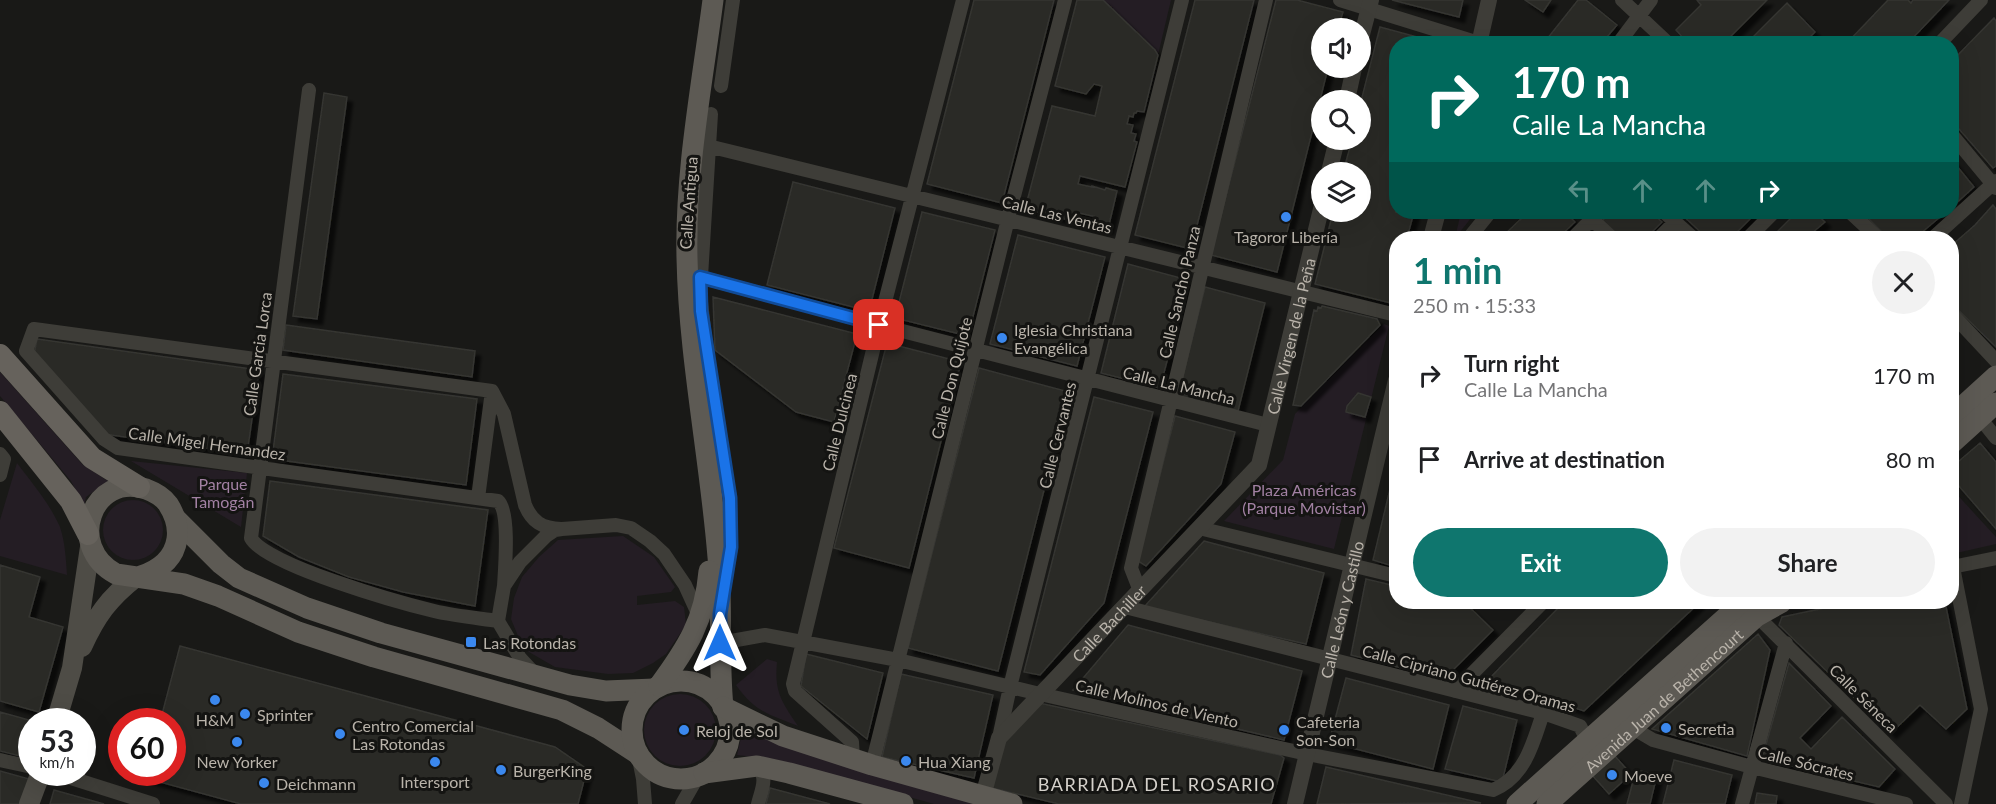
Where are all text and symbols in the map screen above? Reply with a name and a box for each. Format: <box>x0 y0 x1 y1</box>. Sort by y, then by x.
map controls <box>1311 18 1371 222</box>
button: sound <box>1311 18 1371 78</box>
text: 170 m <box>1512 57 1630 107</box>
icon: right <box>1413 60 1491 138</box>
button: search <box>1311 90 1371 150</box>
text: Calle La Mancha <box>1512 108 1706 141</box>
street label: Calle Antigua <box>675 156 701 250</box>
button: layers <box>1311 162 1371 222</box>
icon: left <box>1563 174 1596 207</box>
icon: ahead <box>1626 174 1659 207</box>
icon: ahead <box>1689 174 1722 207</box>
icon: right <box>1752 174 1785 207</box>
street label: Calle Las Ventas <box>1000 191 1114 237</box>
marker: Tagoror Libería <box>1279 210 1293 224</box>
street label: Calle Sancho Panza <box>1155 224 1203 360</box>
place label: Tagoror Libería <box>1234 227 1338 246</box>
text: 1 min <box>1413 248 1502 292</box>
button: close <box>1872 251 1935 314</box>
street label: Calle Virgen de la Peña <box>1262 256 1318 416</box>
street label: Calle Garcia Lorca <box>239 291 275 417</box>
text: 250 m · 15:33 <box>1413 293 1536 317</box>
pin <box>853 299 904 350</box>
icon: arrive <box>862 308 895 341</box>
street label: Calle Don Quijote <box>927 315 975 441</box>
place label: Iglesia Christiana Evangélica <box>1014 320 1132 357</box>
marker: Iglesia Christiana Evangélica <box>995 331 1009 345</box>
text: Turn right <box>1464 350 1559 377</box>
icon: right <box>1413 359 1446 392</box>
street label: Calle La Mancha <box>1121 362 1237 408</box>
text: 170 m <box>1873 362 1935 389</box>
street label: Calle Dulcinea <box>818 371 860 473</box>
text: Calle La Mancha <box>1464 377 1608 401</box>
street label: Calle Cervantes <box>1035 380 1079 490</box>
street label: Calle Migel Hernandez <box>127 423 287 463</box>
icon: arrive <box>1413 443 1446 476</box>
text: Arrive at destination <box>1464 446 1665 473</box>
text: 80 m <box>1886 446 1935 473</box>
park label: Parque Tamogán <box>192 474 254 511</box>
park label: Plaza Américas (Parque Movistar) <box>1242 480 1366 517</box>
button: Exit <box>1413 528 1668 597</box>
button: Share <box>1680 528 1935 597</box>
street label: Calle León y Castillo <box>1316 539 1367 680</box>
street label: Calle Bachiller <box>1067 580 1150 665</box>
position arrow <box>688 611 752 675</box>
street label: Avenida Juan de Bethencourt <box>1580 624 1746 776</box>
place label: Las Rotondas <box>483 633 576 652</box>
marker: Las Rotondas <box>464 635 478 649</box>
street label: Calle Cipriano Gutiérez Oramas <box>1360 640 1578 716</box>
street label: Calle Séneca <box>1826 660 1902 736</box>
street label: Calle Molinos de Viento <box>1074 675 1240 731</box>
marker: H&M <box>208 693 222 707</box>
place label: Sprinter <box>257 705 313 724</box>
marker: Sprinter <box>238 707 252 721</box>
speed limit sign: 60 <box>108 708 186 786</box>
place label: H&M <box>196 710 234 729</box>
place label: Cafeteria Son-Son <box>1296 712 1360 749</box>
place label: Centro Comercial Las Rotondas <box>352 716 474 753</box>
place label: Secretia <box>1678 719 1734 738</box>
place label: Reloj de Sol <box>696 721 778 740</box>
marker: Secretia <box>1659 721 1673 735</box>
text: 53 <box>40 722 74 758</box>
marker: Reloj de Sol <box>677 723 691 737</box>
marker: Cafeteria Son-Son <box>1277 723 1291 737</box>
marker: Centro Comercial Las Rotondas <box>333 727 347 741</box>
marker: New Yorker <box>230 735 244 749</box>
street label: Calle Sócrates <box>1756 742 1856 784</box>
place label: New Yorker <box>196 752 278 771</box>
place label: Hua Xiang <box>918 752 990 771</box>
text: km/h <box>39 753 75 771</box>
marker: Hua Xiang <box>899 754 913 768</box>
marker: Intersport <box>428 755 442 769</box>
place label: BurgerKing <box>513 761 592 780</box>
marker: BurgerKing <box>494 763 508 777</box>
place label: Moeve <box>1624 766 1672 785</box>
marker: Moeve <box>1605 768 1619 782</box>
place label: Intersport <box>400 772 470 791</box>
district label: BARRIADA DEL ROSARIO <box>1038 773 1276 795</box>
place label: Deichmann <box>276 774 356 793</box>
marker: Deichmann <box>257 776 271 790</box>

